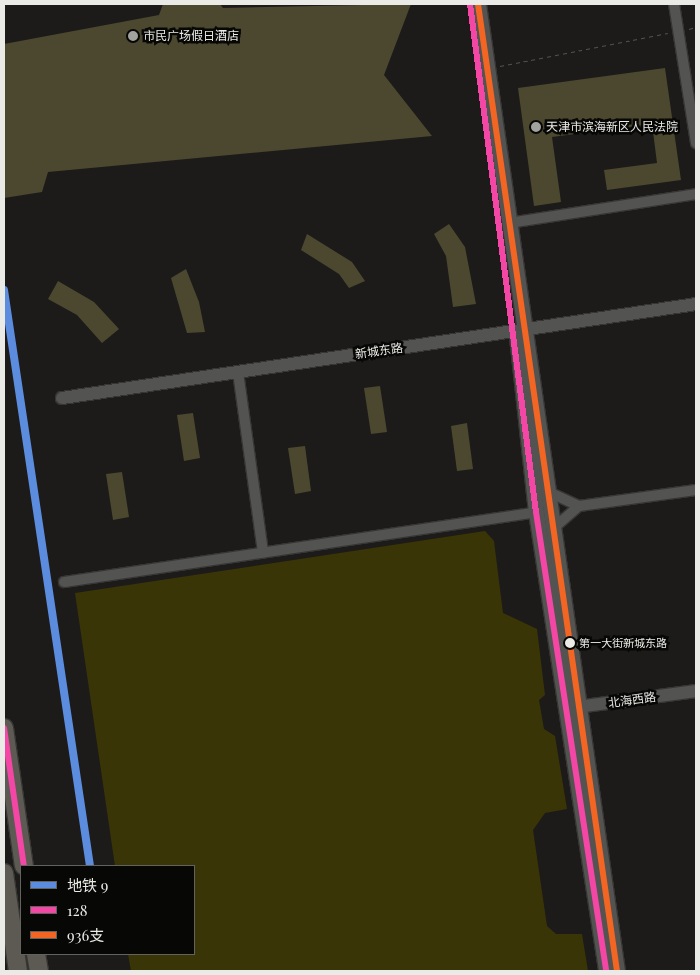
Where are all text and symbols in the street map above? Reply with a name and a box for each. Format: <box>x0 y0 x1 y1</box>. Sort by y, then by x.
place label: 市民广场假日酒店 <box>143 29 239 43</box>
marker: 市民广场假日酒店 <box>127 30 139 42</box>
place label: 天津市滨海新区人民法院 <box>546 120 678 134</box>
marker: 天津市滨海新区人民法院 <box>530 121 542 133</box>
street label: 新城东路 <box>354 341 404 361</box>
place label: 第一大街新城东路 <box>579 636 667 650</box>
marker: 第一大街新城东路 <box>565 638 575 648</box>
street label: 北海西路 <box>607 690 657 710</box>
legend <box>20 865 195 955</box>
text: 地铁 9 <box>67 875 108 895</box>
text: 128 <box>67 900 88 920</box>
text: 936支 <box>67 925 104 945</box>

